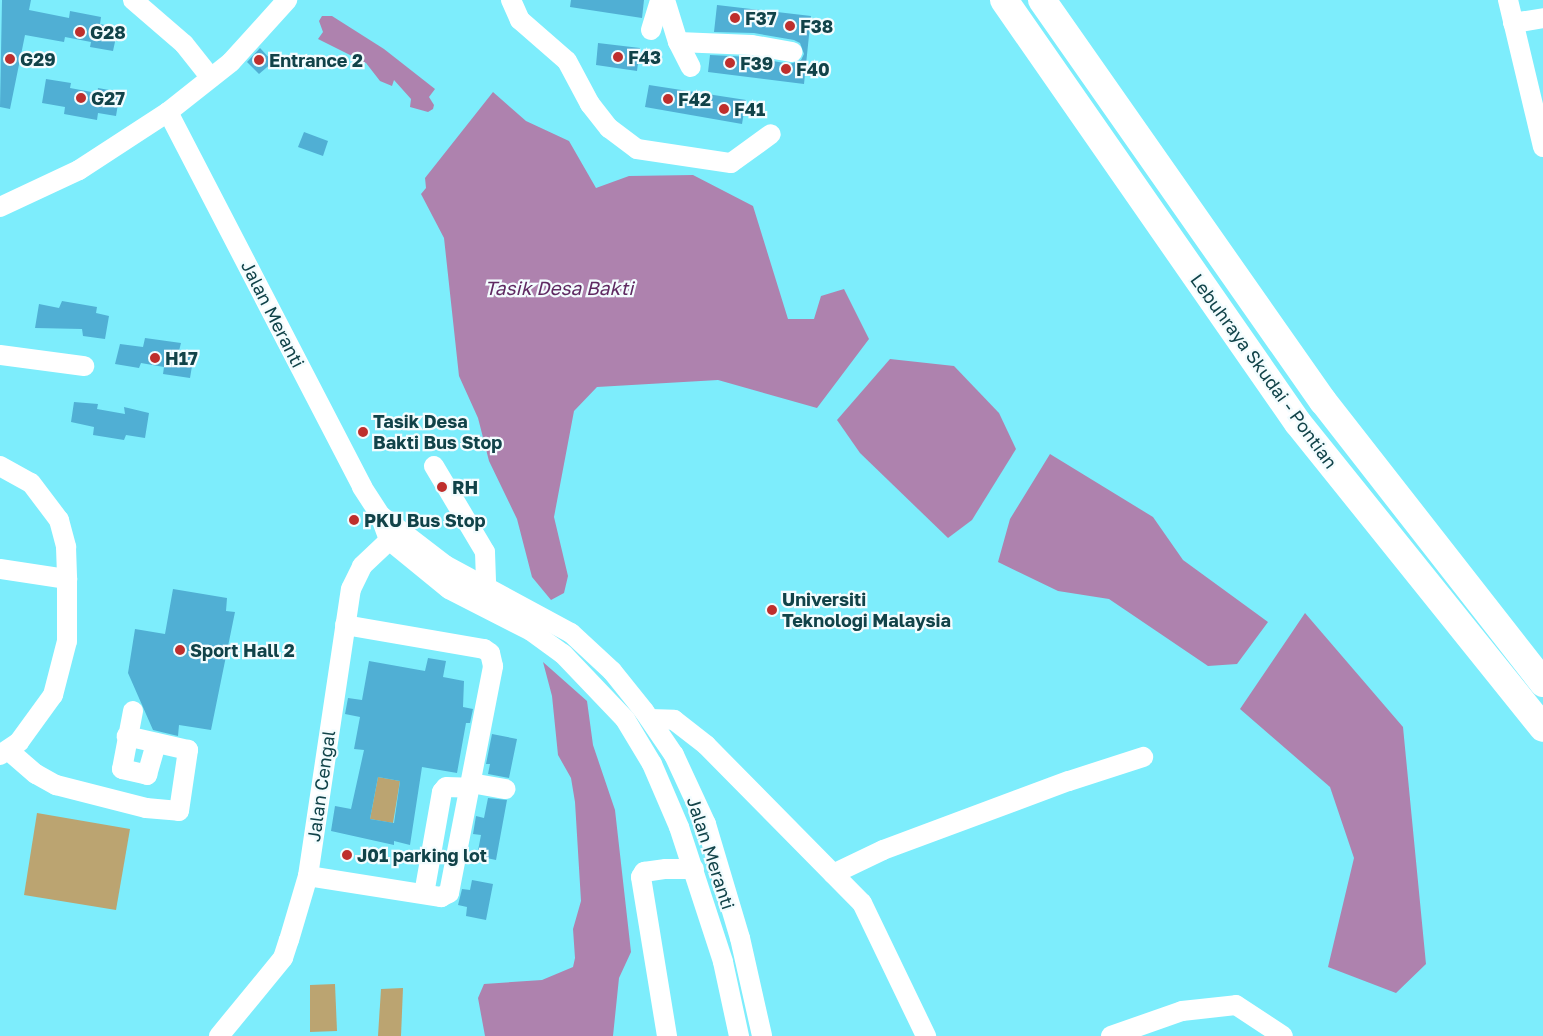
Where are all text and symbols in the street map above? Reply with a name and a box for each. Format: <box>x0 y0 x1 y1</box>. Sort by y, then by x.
place label: F37 <box>745 7 776 29</box>
marker: F37 <box>729 12 741 24</box>
place label: F38 <box>800 15 833 37</box>
marker: F38 <box>784 20 796 32</box>
place label: G28 <box>90 21 126 43</box>
marker: G28 <box>74 26 86 38</box>
place label: F43 <box>628 46 661 68</box>
place label: G29 <box>20 48 56 70</box>
place label: Entrance 2 <box>269 49 363 71</box>
marker: F43 <box>612 51 624 63</box>
place label: F39 <box>740 52 773 74</box>
marker: G29 <box>4 53 16 65</box>
marker: Entrance 2 <box>253 54 265 66</box>
marker: F39 <box>724 57 736 69</box>
place label: F40 <box>796 58 830 80</box>
marker: F40 <box>780 63 792 75</box>
place label: G27 <box>91 87 125 109</box>
place label: F42 <box>678 88 711 110</box>
marker: G27 <box>75 92 87 104</box>
marker: F42 <box>662 93 674 105</box>
place label: F41 <box>734 98 765 120</box>
marker: F41 <box>718 103 730 115</box>
street label: Jalan Meranti <box>237 257 309 371</box>
street label: Lebuhraya Skudai - Pontian <box>1186 269 1342 473</box>
water label: Tasik Desa Bakti <box>485 277 633 299</box>
place label: H17 <box>165 347 198 369</box>
marker: H17 <box>149 352 161 364</box>
place label: Tasik Desa Bakti Bus Stop <box>373 411 502 454</box>
marker: Tasik Desa Bakti Bus Stop <box>357 426 369 438</box>
place label: RH <box>452 476 478 498</box>
marker: RH <box>436 481 448 493</box>
place label: PKU Bus Stop <box>364 509 486 531</box>
marker: PKU Bus Stop <box>348 514 360 526</box>
place label: Universiti Teknologi Malaysia <box>782 589 951 632</box>
marker: Universiti Teknologi Malaysia <box>766 604 778 616</box>
place label: Sport Hall 2 <box>190 639 295 661</box>
marker: Sport Hall 2 <box>174 644 186 656</box>
street label: Jalan Cengal <box>302 729 340 843</box>
street label: Jalan Meranti <box>683 794 739 912</box>
place label: J01 parking lot <box>357 844 487 866</box>
marker: J01 parking lot <box>341 849 353 861</box>

